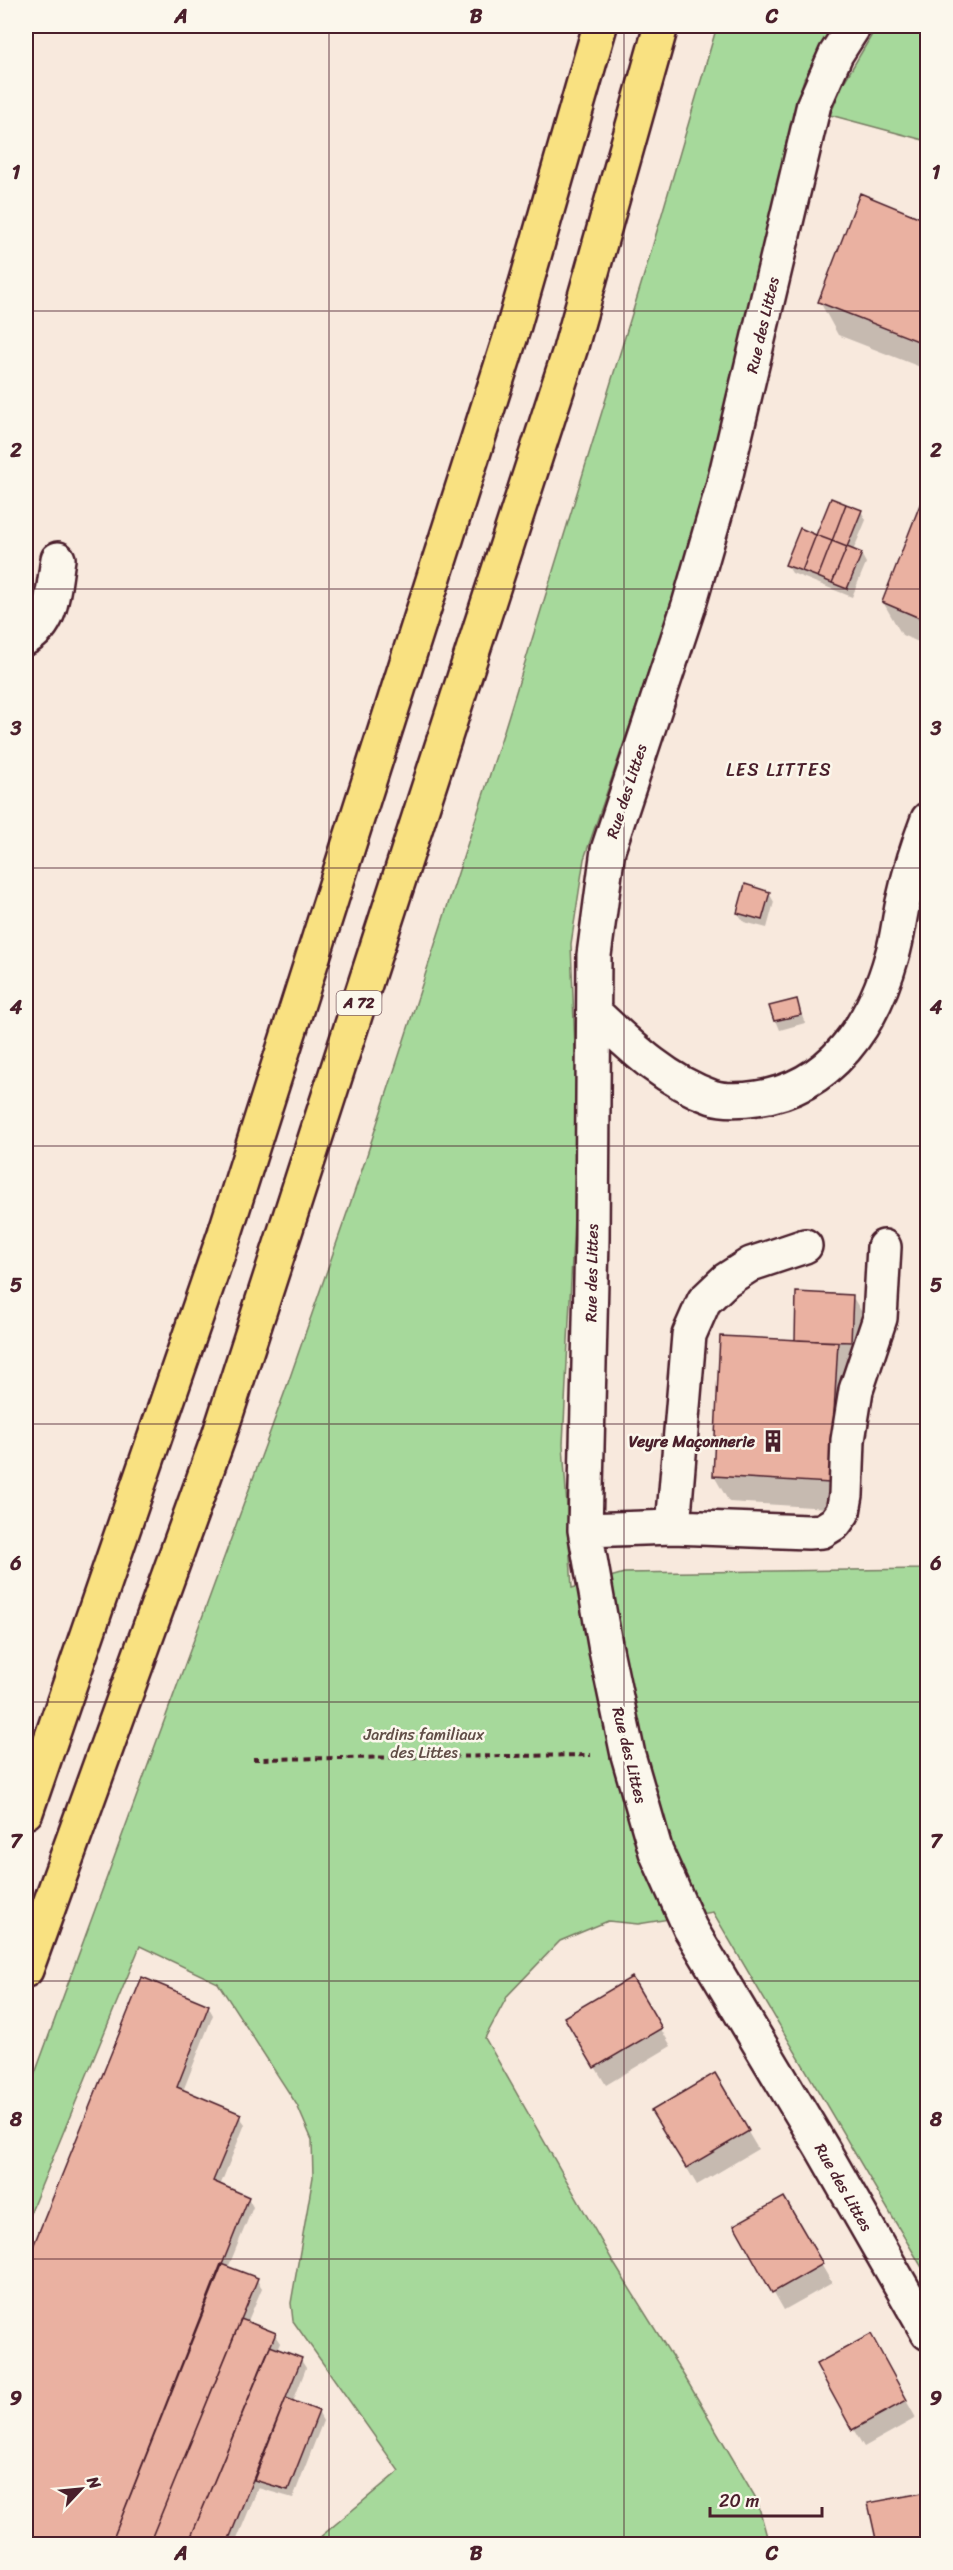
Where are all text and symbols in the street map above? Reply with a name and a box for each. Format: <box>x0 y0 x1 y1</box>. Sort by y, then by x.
text: A <box>173 0 188 34</box>
text: B <box>470 0 483 34</box>
text: C <box>765 0 779 34</box>
text: 1 <box>12 155 21 190</box>
text: 1 <box>932 155 941 190</box>
street label: Rue des Littes <box>737 274 788 376</box>
text: 2 <box>9 433 22 468</box>
text: 2 <box>929 433 942 468</box>
text: 3 <box>10 711 22 746</box>
text: 3 <box>930 711 942 746</box>
street label: Rue des Littes <box>598 740 656 842</box>
district label: LES LITTES <box>726 754 832 786</box>
text: 4 <box>9 990 23 1025</box>
text: 4 <box>929 990 943 1025</box>
road number: A 72 <box>336 991 382 1015</box>
street label: Rue des Littes <box>576 1223 607 1322</box>
text: 5 <box>10 1268 22 1303</box>
text: 5 <box>930 1268 942 1303</box>
place label: Veyre Maçonnerie <box>629 1427 756 1456</box>
building icon: Veyre Maçonnerie <box>760 1428 786 1454</box>
text: 6 <box>9 1546 22 1581</box>
text: 6 <box>929 1546 942 1581</box>
street label: Rue des Littes <box>604 1704 656 1807</box>
park label: Jardins familiaux des Littes <box>363 1720 485 1767</box>
text: 7 <box>10 1824 23 1859</box>
text: 7 <box>930 1824 943 1859</box>
text: 8 <box>9 2102 23 2137</box>
text: 8 <box>929 2102 943 2137</box>
street label: Rue des Littes <box>806 2137 881 2237</box>
text: 9 <box>10 2381 22 2416</box>
text: 9 <box>930 2381 942 2416</box>
north arrow <box>51 2459 111 2519</box>
text: N <box>78 2470 110 2495</box>
scale bar <box>710 2480 822 2518</box>
text: 20 m <box>719 2485 759 2517</box>
text: A <box>173 2536 188 2570</box>
text: B <box>470 2536 483 2570</box>
text: C <box>765 2536 779 2570</box>

